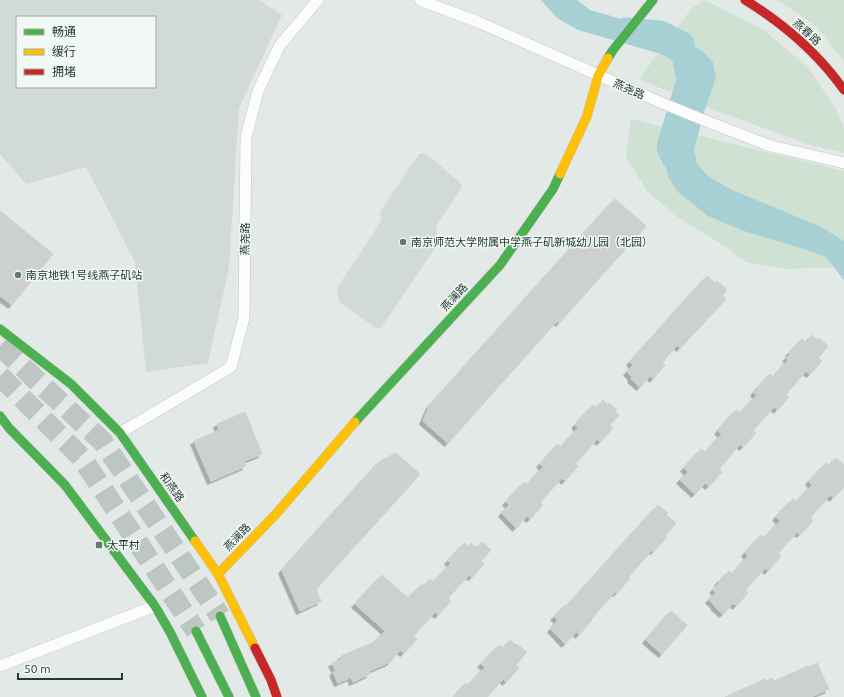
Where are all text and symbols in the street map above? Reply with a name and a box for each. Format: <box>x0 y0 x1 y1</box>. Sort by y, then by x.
legend <box>16 16 156 88</box>
street label: 燕春路 <box>791 17 823 47</box>
text: 畅通 <box>52 25 76 38</box>
text: 缓行 <box>52 45 76 58</box>
text: 拥堵 <box>52 65 76 78</box>
street label: 燕尧路 <box>611 77 647 101</box>
street label: 燕尧路 <box>239 222 251 256</box>
place label: 南京师范大学附属中学燕子矶新城幼儿园（北园） <box>411 236 653 248</box>
marker: 南京师范大学附属中学燕子矶新城幼儿园（北园） <box>398 237 408 247</box>
place label: 南京地铁1号线燕子矶站 <box>26 269 142 281</box>
marker: 南京地铁1号线燕子矶站 <box>13 270 23 280</box>
street label: 燕澜路 <box>438 281 470 313</box>
street label: 和燕路 <box>158 470 186 504</box>
street label: 燕澜路 <box>221 521 253 553</box>
place label: 太平村 <box>107 539 140 551</box>
marker: 太平村 <box>94 540 104 550</box>
scale bar <box>18 655 122 681</box>
text: 50 m <box>24 662 51 675</box>

